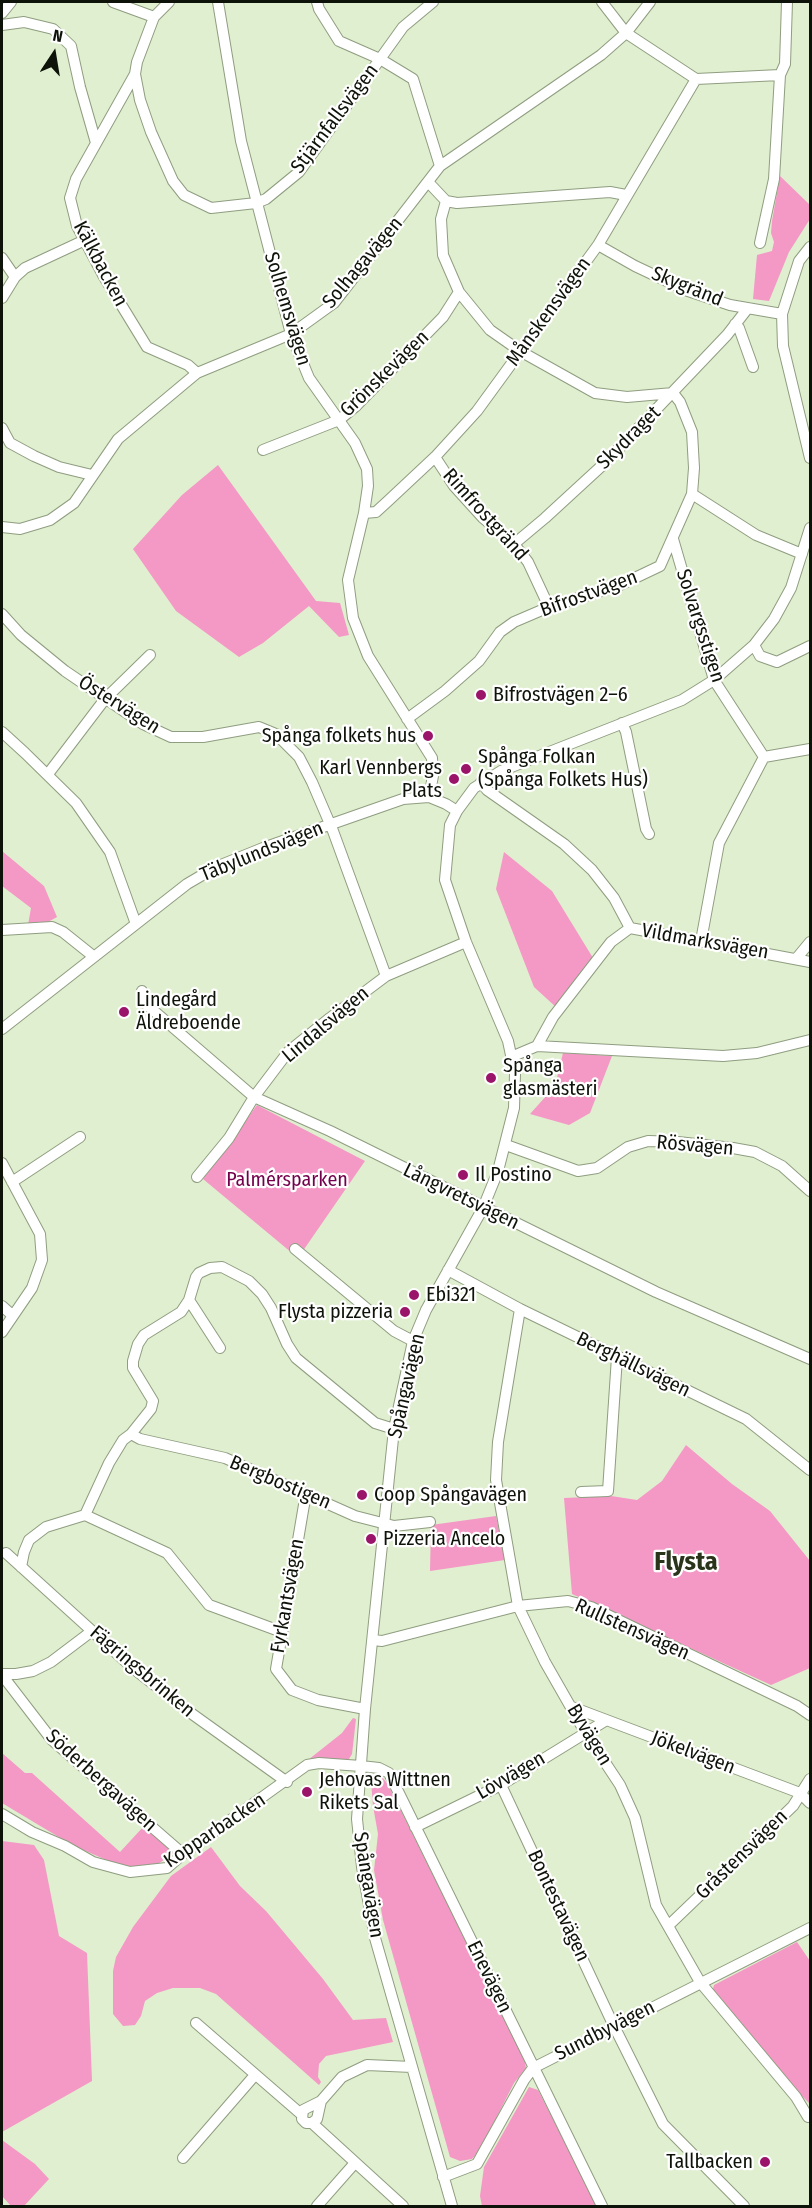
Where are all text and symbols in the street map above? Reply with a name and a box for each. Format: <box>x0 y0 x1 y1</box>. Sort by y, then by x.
north arrow <box>24 24 84 84</box>
text: N <box>51 26 65 46</box>
street label: Stjärnfallsvägen <box>286 60 384 178</box>
street label: Solhagavägen <box>318 212 408 314</box>
street label: Kälkbacken <box>68 217 132 311</box>
street label: Solhemsvägen <box>258 249 316 369</box>
street label: Månskensvägen <box>501 253 597 371</box>
street label: Skygränd <box>648 262 726 312</box>
street label: Grönskevägen <box>336 326 434 422</box>
street label: Skydraget <box>592 401 666 475</box>
street label: Rimfrostgränd <box>437 464 533 566</box>
street label: Bifrostvägen <box>537 565 641 623</box>
street label: Solvargsstigen <box>670 566 730 686</box>
street label: Östervägen <box>74 670 164 740</box>
place label: Bifrostvägen 2–6 <box>493 683 628 707</box>
marker: Bifrostvägen 2–6 <box>474 688 488 702</box>
place label: Spånga folkets hus <box>262 724 416 748</box>
marker: Spånga folkets hus <box>421 729 435 743</box>
place label: Spånga Folkan (Spånga Folkets Hus) <box>478 745 648 792</box>
place label: Karl Vennbergs Plats <box>319 756 442 803</box>
marker: Spånga Folkan (Spånga Folkets Hus) <box>459 762 473 776</box>
marker: Karl Vennbergs Plats <box>447 772 461 786</box>
street label: Täbylundsvägen <box>197 816 327 888</box>
street label: Vildmarksvägen <box>640 919 770 965</box>
street label: Lindalsvägen <box>278 982 374 1068</box>
place label: Lindegård Äldreboende <box>136 988 241 1035</box>
marker: Lindegård Äldreboende <box>117 1005 131 1019</box>
place label: Spånga glasmästeri <box>503 1054 597 1101</box>
marker: Spånga glasmästeri <box>484 1071 498 1085</box>
street label: Rösvägen <box>656 1131 734 1161</box>
street label: Långvretsvägen <box>399 1159 523 1235</box>
place label: Il Postino <box>475 1163 552 1187</box>
park label: Palmérsparken <box>226 1168 348 1192</box>
marker: Il Postino <box>456 1168 470 1182</box>
place label: Ebi321 <box>426 1283 476 1307</box>
marker: Ebi321 <box>407 1288 421 1302</box>
place label: Flysta pizzeria <box>278 1300 393 1324</box>
marker: Flysta pizzeria <box>398 1305 412 1319</box>
street label: Berghällsvägen <box>572 1327 694 1403</box>
street label: Spångavägen <box>383 1331 431 1441</box>
street label: Bergbostigen <box>226 1451 334 1515</box>
place label: Coop Spångavägen <box>374 1483 527 1507</box>
marker: Coop Spångavägen <box>355 1488 369 1502</box>
place label: Pizzeria Ancelo <box>383 1527 505 1551</box>
marker: Pizzeria Ancelo <box>364 1532 378 1546</box>
street label: Fyrkantsvägen <box>266 1537 310 1655</box>
district label: Flysta <box>654 1547 718 1579</box>
street label: Rullstensvägen <box>571 1594 693 1666</box>
street label: Fägringsbrinken <box>85 1621 199 1723</box>
street label: Byvägen <box>561 1700 617 1770</box>
street label: Söderbergavägen <box>40 1725 162 1837</box>
street label: Jökelvägen <box>648 1726 738 1780</box>
street label: Lövvägen <box>472 1747 550 1805</box>
place label: Jehovas Wittnen Rikets Sal <box>319 1768 451 1815</box>
marker: Jehovas Wittnen Rikets Sal <box>300 1785 314 1799</box>
street label: Kopparbacken <box>160 1788 270 1874</box>
street label: Gråstensvägen <box>691 1805 793 1905</box>
street label: Spångavägen <box>348 1830 388 1940</box>
street label: Bontestavägen <box>522 1846 594 1966</box>
street label: Enevägen <box>461 1937 517 2017</box>
street label: Sundbyvägen <box>551 1996 659 2066</box>
place label: Tallbacken <box>666 2150 753 2174</box>
marker: Tallbacken <box>758 2155 772 2169</box>

